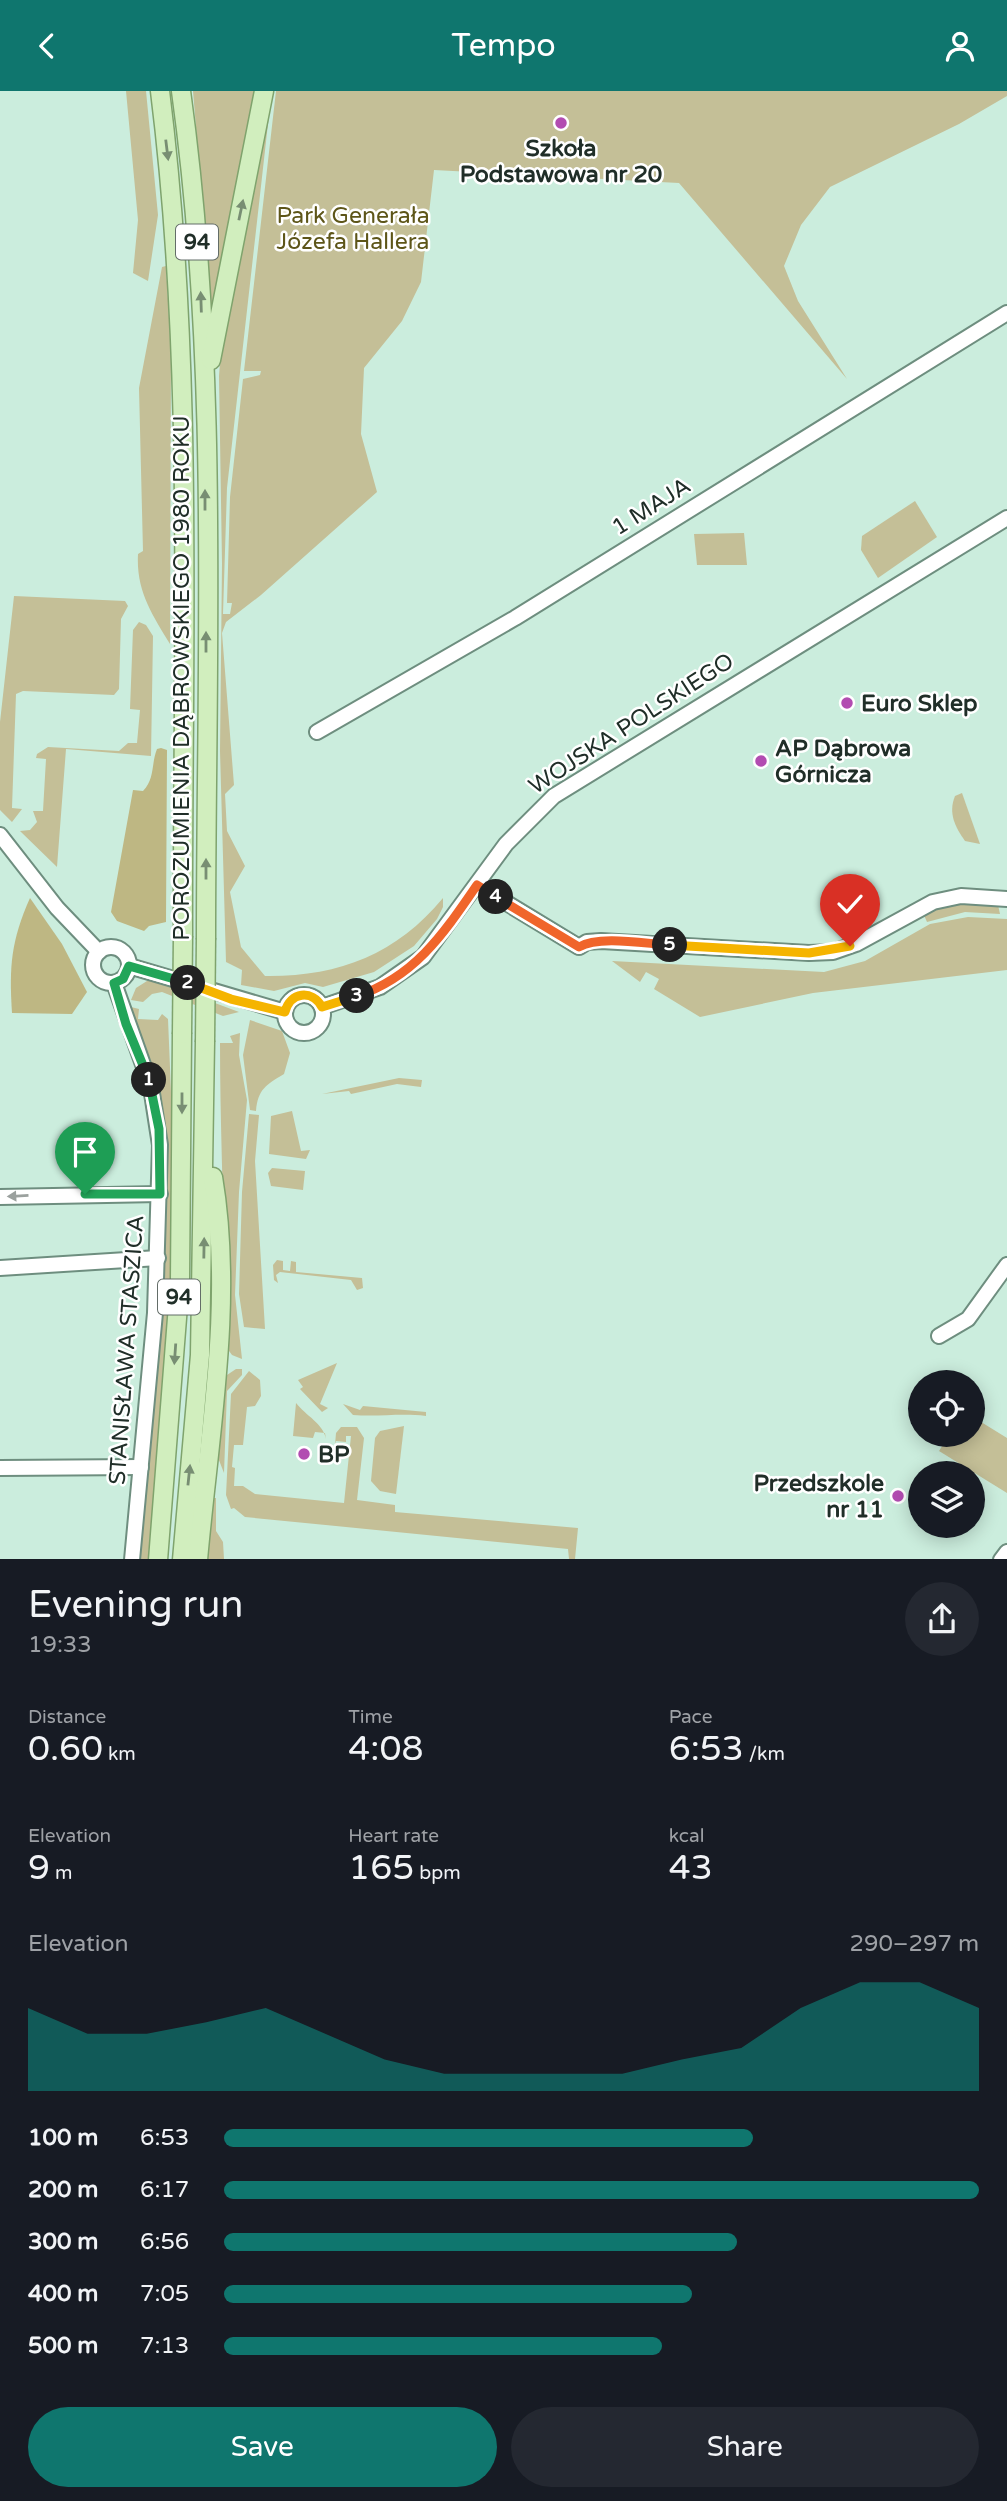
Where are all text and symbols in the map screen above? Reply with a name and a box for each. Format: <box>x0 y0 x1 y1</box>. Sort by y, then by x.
icon: back <box>28 27 66 65</box>
text: Tempo <box>451 27 556 65</box>
icon: person <box>941 27 979 65</box>
marker: Szkoła Podstawowa nr 20 <box>553 115 569 131</box>
place label: Szkoła Podstawowa nr 20 <box>460 135 662 189</box>
one-way arrow <box>161 139 172 161</box>
one-way arrow <box>235 199 246 221</box>
park label: Park Generała Józefa Hallera <box>276 202 430 256</box>
road number: 94 <box>176 225 218 259</box>
one-way arrow <box>196 291 207 313</box>
street label: POROZUMIENIA DĄBROWSKIEGO 1980 ROKU <box>168 415 196 941</box>
street label: 1 MAJA <box>607 472 696 542</box>
one-way arrow <box>199 488 211 510</box>
one-way arrow <box>200 631 212 653</box>
street label: WOJSKA POLSKIEGO <box>524 647 739 801</box>
place label: Euro Sklep <box>861 690 978 718</box>
marker: Euro Sklep <box>839 695 855 711</box>
place label: AP Dąbrowa Górnicza <box>775 735 911 789</box>
marker: AP Dąbrowa Górnicza <box>753 753 769 769</box>
one-way arrow <box>200 858 212 880</box>
pin <box>820 874 880 946</box>
pin: 4 <box>478 879 514 915</box>
text: 4 <box>490 885 501 907</box>
icon: check <box>831 885 869 923</box>
pin: 5 <box>652 927 688 963</box>
text: 5 <box>664 933 675 955</box>
pin: 2 <box>170 965 206 1001</box>
text: 2 <box>182 971 193 993</box>
pin: 3 <box>340 979 374 1013</box>
text: 3 <box>351 984 362 1006</box>
pin: 1 <box>132 1063 166 1097</box>
text: 1 <box>143 1068 154 1090</box>
one-way arrow <box>176 1092 188 1114</box>
pin <box>55 1122 115 1194</box>
icon: arrive <box>66 1133 104 1171</box>
one-way arrow <box>7 1191 29 1202</box>
street label: STANISŁAWA STASZICA <box>104 1214 150 1486</box>
one-way arrow <box>198 1237 209 1259</box>
road number: 94 <box>158 1279 200 1315</box>
one-way arrow <box>169 1344 180 1366</box>
map controls <box>908 1370 985 1538</box>
button: locate <box>908 1370 985 1447</box>
place label: BP <box>318 1441 350 1469</box>
marker: BP <box>296 1446 312 1462</box>
button: layers <box>908 1461 985 1538</box>
one-way arrow <box>184 1464 195 1486</box>
place label: Przedszkole nr 11 <box>753 1470 884 1524</box>
marker: Przedszkole nr 11 <box>890 1488 906 1504</box>
text: Evening run <box>28 1582 243 1628</box>
button: share <box>905 1582 979 1656</box>
text: 19:33 <box>28 1631 92 1659</box>
text: Distance <box>28 1706 106 1728</box>
text: Time <box>348 1706 393 1728</box>
text: Pace <box>669 1706 712 1728</box>
text: 0.60 <box>28 1728 103 1770</box>
text: 4:08 <box>348 1728 423 1770</box>
text: 6:53 <box>669 1728 744 1770</box>
text: km <box>103 1743 136 1765</box>
text: /km <box>744 1743 785 1765</box>
text: Elevation <box>28 1825 111 1847</box>
text: Heart rate <box>348 1825 439 1847</box>
text: kcal <box>669 1825 704 1847</box>
text: 9 <box>28 1847 50 1889</box>
text: 165 <box>348 1847 414 1889</box>
text: 43 <box>669 1847 713 1889</box>
text: m <box>50 1862 72 1884</box>
text: bpm <box>414 1862 461 1884</box>
text: Elevation <box>28 1930 129 1958</box>
text: 290–297 m <box>850 1930 979 1958</box>
text: 100 m <box>28 2124 98 2152</box>
text: 6:53 <box>140 2124 189 2152</box>
text: 200 m <box>28 2176 98 2204</box>
text: 6:17 <box>140 2176 189 2204</box>
text: 300 m <box>28 2228 98 2256</box>
text: 6:56 <box>140 2228 189 2256</box>
text: 400 m <box>28 2280 98 2308</box>
text: 7:05 <box>140 2280 189 2308</box>
text: 500 m <box>28 2332 98 2360</box>
text: 7:13 <box>140 2332 189 2360</box>
button: Save <box>28 2407 497 2487</box>
button: Share <box>511 2407 979 2487</box>

